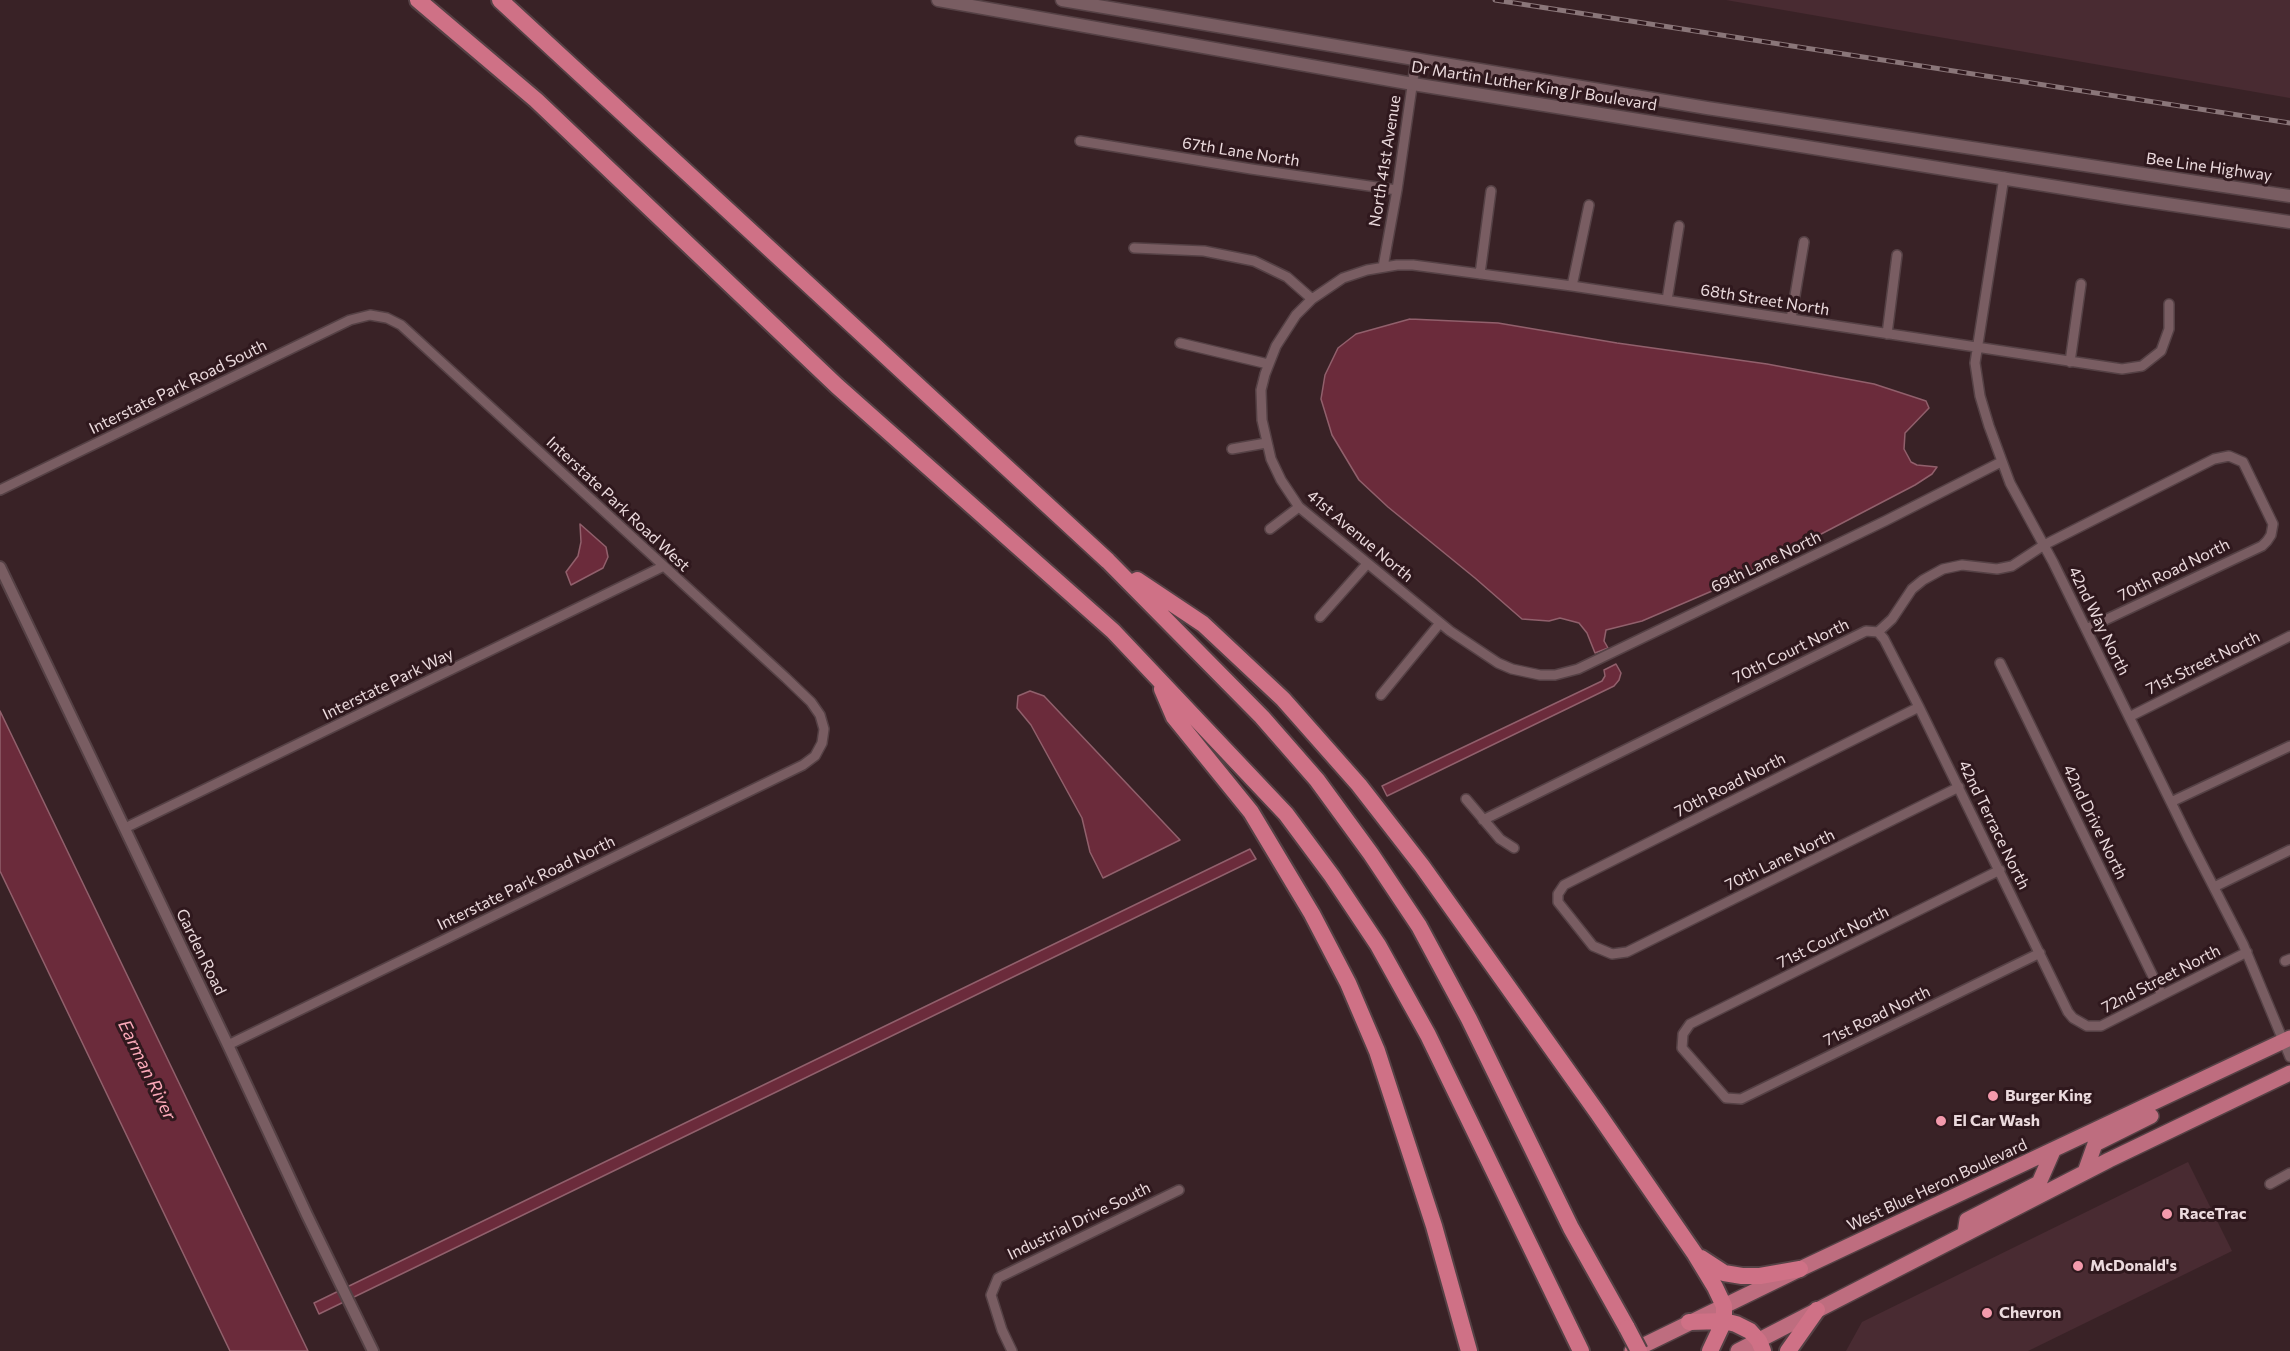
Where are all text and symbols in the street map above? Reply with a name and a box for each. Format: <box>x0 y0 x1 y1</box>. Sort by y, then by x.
street label: Dr Martin Luther King Jr Boulevard <box>1410 57 1658 115</box>
street label: North 41st Avenue <box>1365 94 1405 228</box>
street label: 67th Lane North <box>1181 133 1301 171</box>
street label: Bee Line Highway <box>2145 149 2273 185</box>
street label: 68th Street North <box>1699 280 1831 320</box>
street label: Interstate Park Road South <box>86 336 270 438</box>
street label: Interstate Park Road West <box>542 432 694 576</box>
street label: 41st Avenue North <box>1303 486 1417 586</box>
street label: 69th Lane North <box>1708 527 1824 597</box>
street label: 70th Road North <box>2115 535 2233 605</box>
street label: 42nd Way North <box>2064 564 2134 678</box>
street label: 70th Court North <box>1730 615 1852 687</box>
street label: 71st Street North <box>2143 627 2263 699</box>
street label: Interstate Park Way <box>319 644 457 724</box>
street label: 70th Road North <box>1671 749 1789 821</box>
street label: 42nd Terrace North <box>1954 757 2034 893</box>
street label: 42nd Drive North <box>2059 762 2131 882</box>
street label: 70th Lane North <box>1722 825 1838 895</box>
street label: Interstate Park Road North <box>434 832 618 934</box>
street label: 71st Court North <box>1774 902 1892 972</box>
street label: Garden Road <box>172 906 230 998</box>
street label: 72nd Street North <box>2098 941 2224 1017</box>
street label: 71st Road North <box>1821 982 1933 1050</box>
water label: Earman River <box>113 1016 181 1124</box>
place label: Burger King <box>2005 1086 2092 1106</box>
marker: Burger King <box>1986 1089 2000 1103</box>
place label: El Car Wash <box>1953 1111 2040 1131</box>
marker: El Car Wash <box>1934 1114 1948 1128</box>
street label: West Blue Heron Boulevard <box>1844 1135 2030 1235</box>
street label: Industrial Drive South <box>1004 1178 1154 1264</box>
place label: RaceTrac <box>2179 1204 2247 1224</box>
marker: RaceTrac <box>2160 1207 2174 1221</box>
place label: McDonald's <box>2090 1256 2177 1276</box>
marker: McDonald's <box>2071 1259 2085 1273</box>
place label: Chevron <box>1999 1303 2061 1323</box>
marker: Chevron <box>1980 1306 1994 1320</box>

